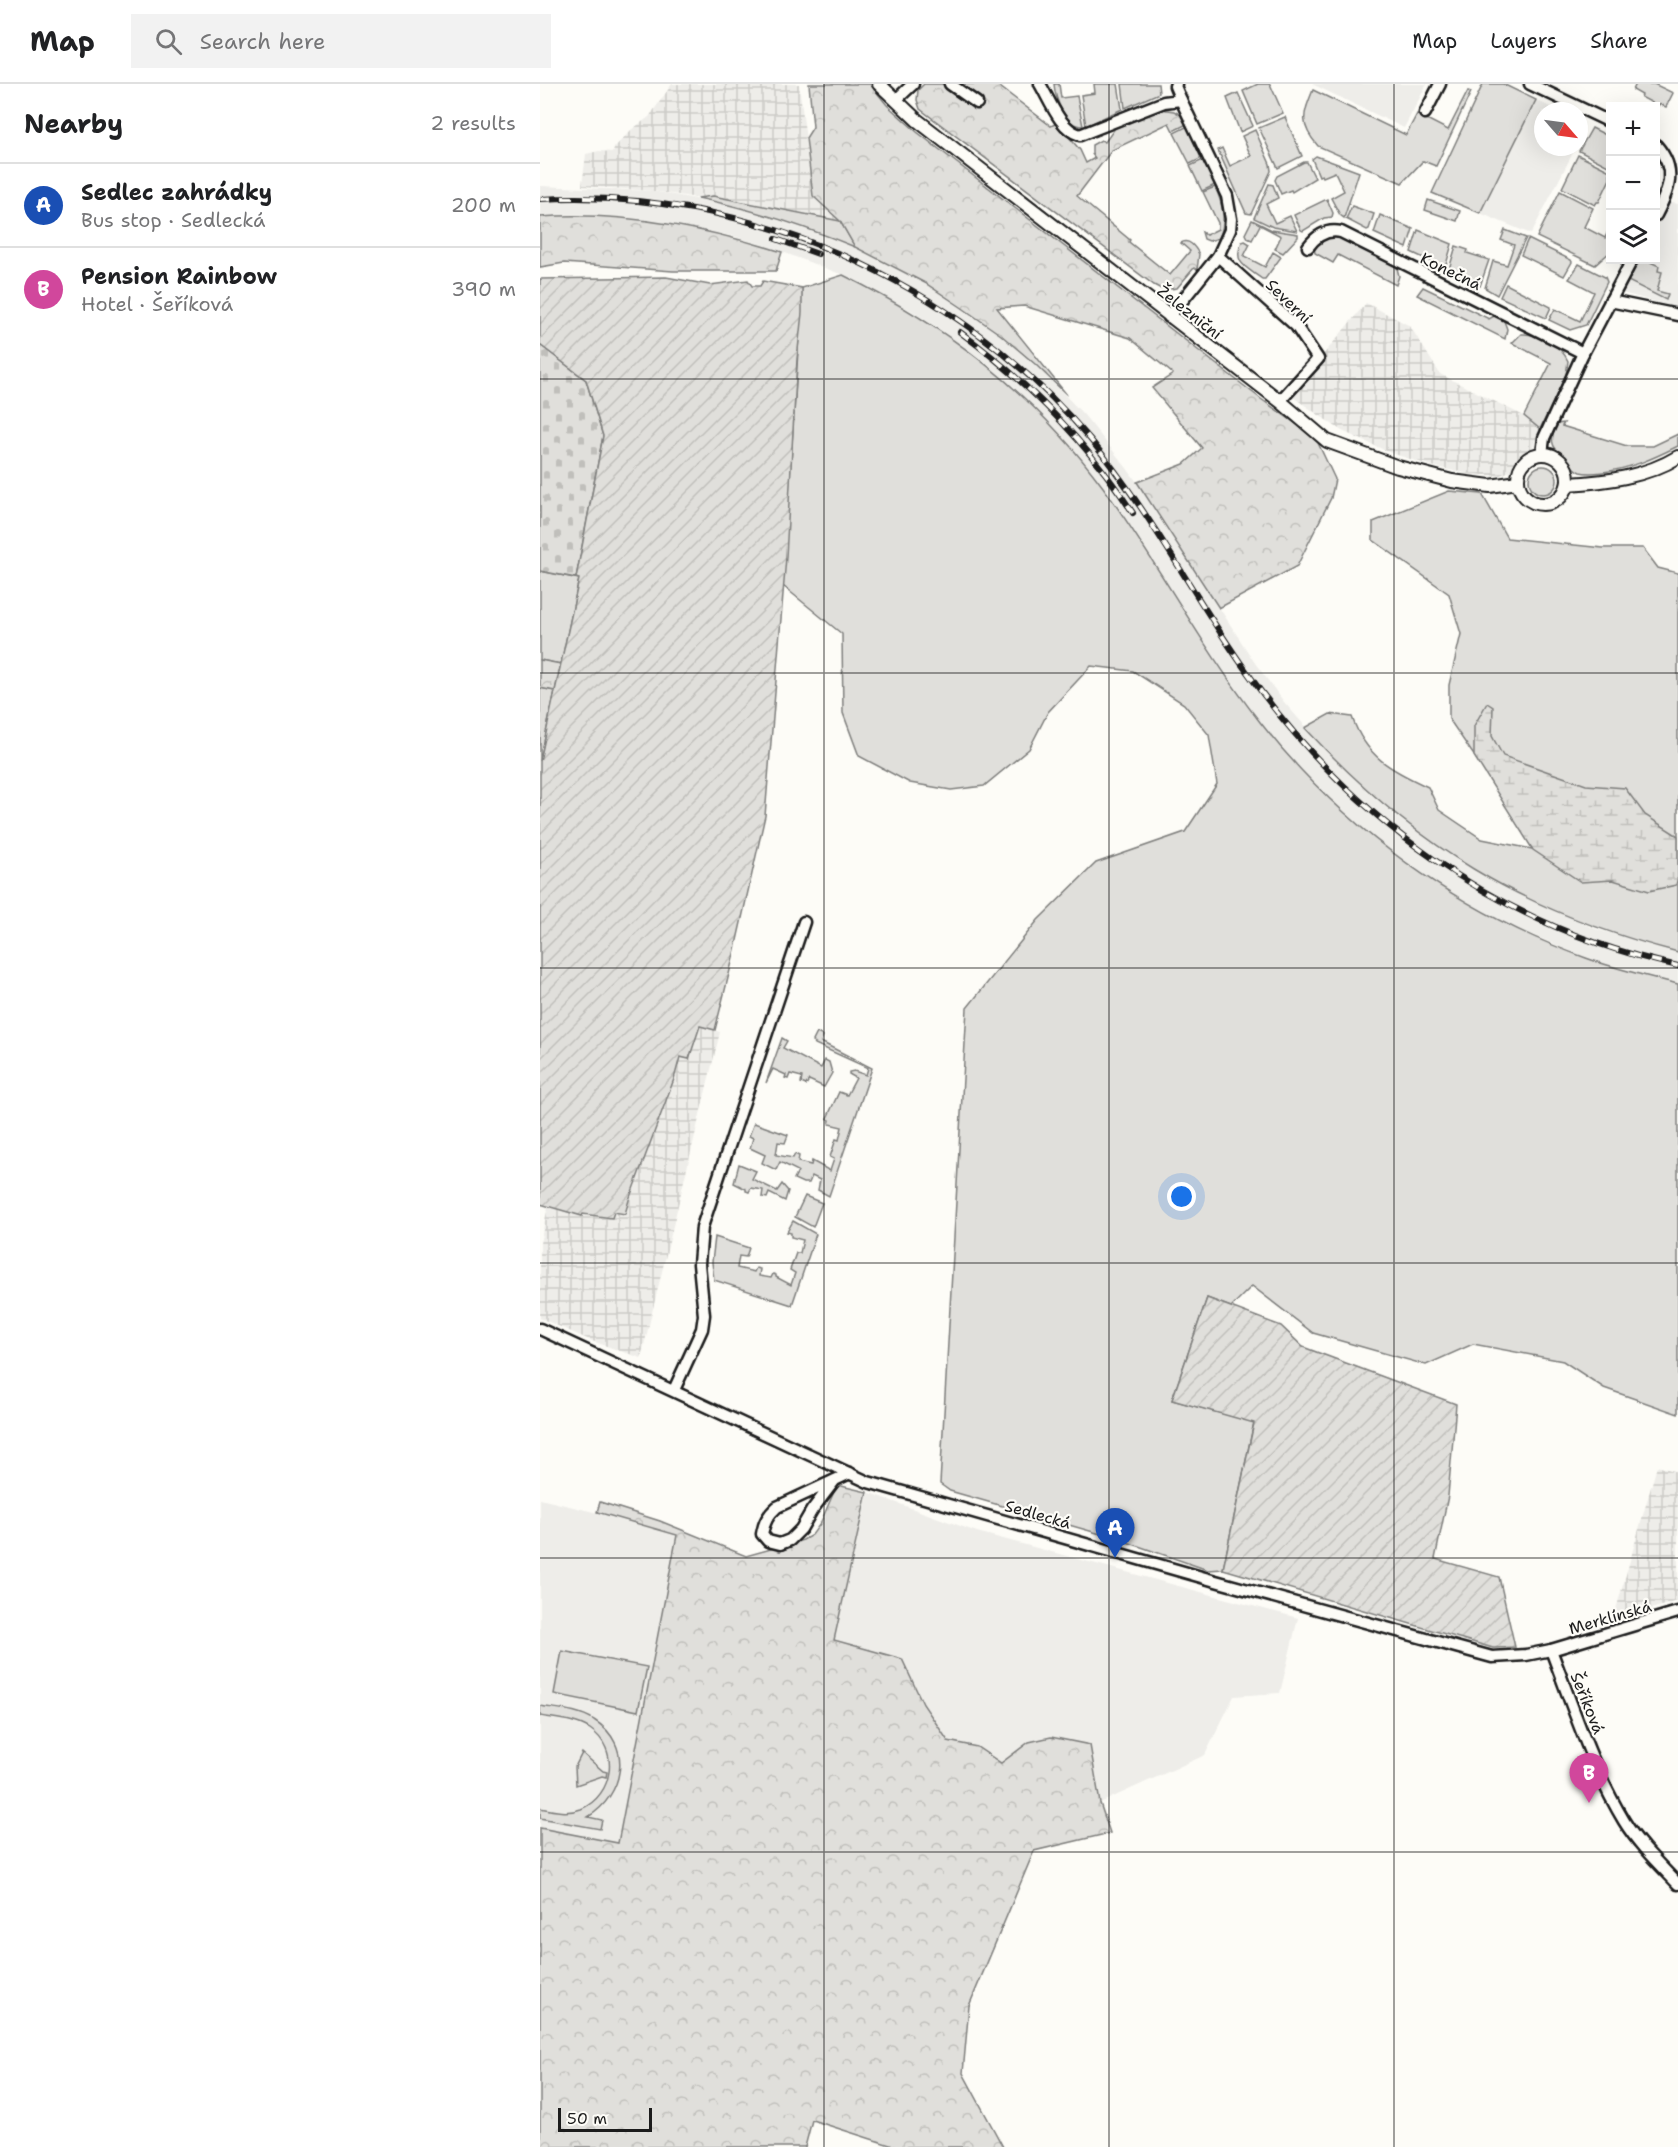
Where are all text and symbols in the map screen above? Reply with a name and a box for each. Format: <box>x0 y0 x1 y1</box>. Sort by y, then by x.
search box <box>131 14 551 68</box>
text: Map <box>30 22 95 60</box>
icon: search <box>152 25 185 58</box>
text: Search here <box>200 27 325 56</box>
text: Map <box>1412 27 1457 55</box>
text: Layers <box>1490 27 1557 55</box>
text: Share <box>1590 27 1648 55</box>
north arrow <box>1534 102 1588 156</box>
map controls <box>1606 102 1660 264</box>
button: + <box>1606 102 1660 156</box>
text: Nearby <box>24 106 123 141</box>
text: 2 results <box>430 110 516 136</box>
button: − <box>1606 156 1660 210</box>
text: Sedlec zahrádky <box>81 178 272 207</box>
text: A <box>36 192 51 218</box>
text: 200 m <box>451 192 516 218</box>
text: Bus stop · Sedlecká <box>81 207 266 233</box>
button: layers <box>1606 210 1660 264</box>
street label: Konečná <box>1417 248 1485 295</box>
text: Pension Rainbow <box>81 262 277 291</box>
street label: Severní <box>1261 274 1316 329</box>
text: B <box>37 276 50 302</box>
text: 390 m <box>451 276 516 302</box>
street label: Železniční <box>1153 281 1227 345</box>
text: Hotel · Šeříková <box>81 291 233 317</box>
your location <box>1167 1182 1196 1211</box>
street label: Sedlecká <box>1002 1495 1073 1534</box>
pin: A <box>1096 1508 1134 1558</box>
street label: Merklínská <box>1566 1596 1654 1639</box>
street label: Šeříková <box>1566 1669 1609 1737</box>
pin: B <box>1570 1754 1608 1803</box>
scale bar <box>558 2105 652 2132</box>
text: 50 m <box>567 2108 607 2129</box>

